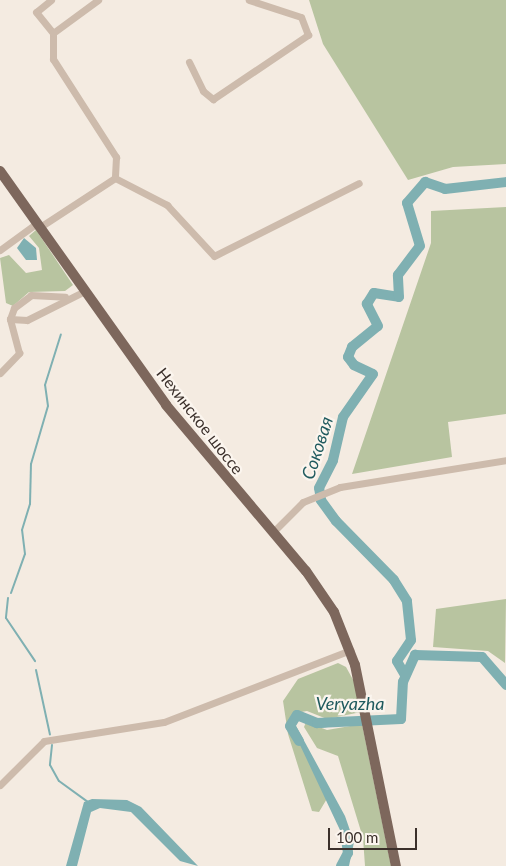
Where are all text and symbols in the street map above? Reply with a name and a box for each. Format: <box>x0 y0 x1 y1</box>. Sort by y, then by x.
street label: Нехинское шоссе <box>153 364 247 478</box>
water label: Соковая <box>297 414 337 482</box>
water label: Veryazha <box>316 692 384 714</box>
scale bar <box>331 818 420 850</box>
text: 100 m <box>336 828 378 846</box>

